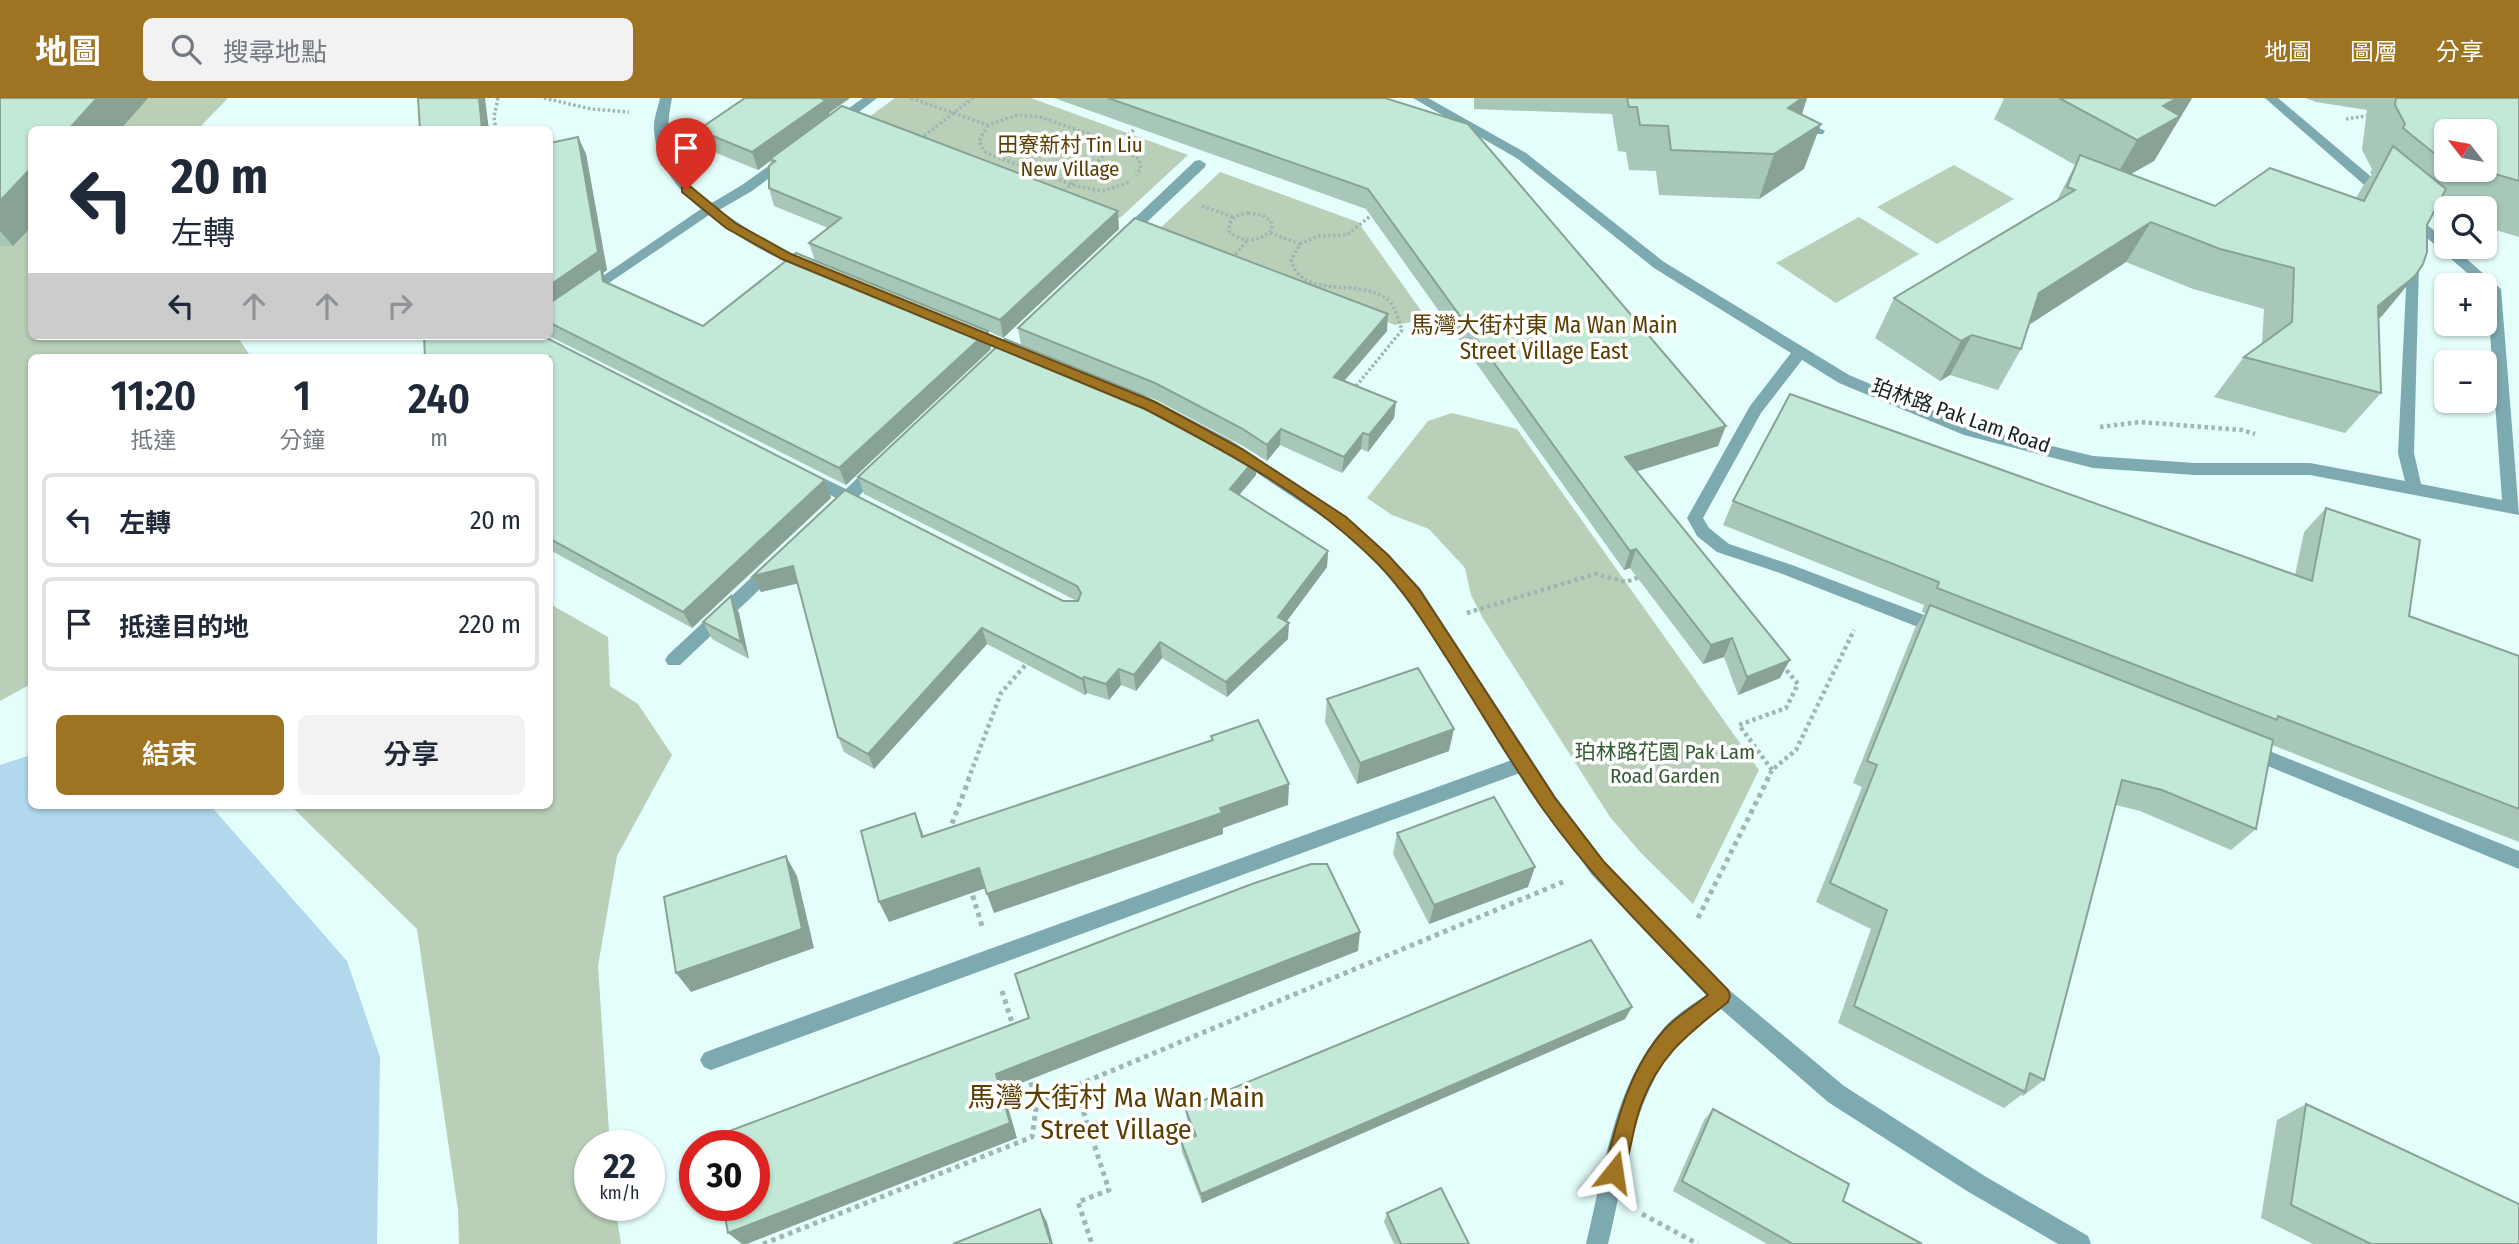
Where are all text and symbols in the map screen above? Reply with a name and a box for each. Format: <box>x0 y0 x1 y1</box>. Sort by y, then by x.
search box <box>143 18 633 81</box>
icon: search <box>167 30 205 68</box>
text: 地圖 <box>35 32 101 72</box>
text: 搜尋地點 <box>223 37 327 68</box>
text: 地圖 <box>2264 38 2312 66</box>
text: 圖層 <box>2350 38 2398 66</box>
text: 分享 <box>2436 38 2484 66</box>
pin <box>656 118 716 190</box>
north arrow <box>2434 119 2497 182</box>
map controls <box>2434 119 2497 413</box>
icon: arrive <box>667 129 705 167</box>
district label: 田寮新村 Tin Liu New Village <box>997 132 1143 182</box>
text: 20 m <box>171 147 268 206</box>
icon: left <box>56 154 147 245</box>
button: search <box>2434 196 2497 259</box>
text: 左轉 <box>171 214 235 252</box>
button: + <box>2434 273 2497 336</box>
icon: left <box>162 287 200 325</box>
icon: ahead <box>235 287 273 325</box>
icon: ahead <box>308 287 346 325</box>
icon: right <box>381 287 419 325</box>
district label: 馬灣大街村東 Ma Wan Main Street Village East <box>1410 311 1678 365</box>
button: − <box>2434 350 2497 413</box>
text: 11:20 <box>111 371 196 421</box>
text: 1 <box>293 371 311 421</box>
street label: 珀林路 Pak Lam Road <box>1868 373 2054 459</box>
text: 240 <box>408 374 470 424</box>
text: m <box>430 424 448 452</box>
text: 抵達 <box>131 426 177 454</box>
text: 分鐘 <box>279 426 325 454</box>
icon: left <box>60 501 98 539</box>
text: 20 m <box>470 505 521 536</box>
text: 左轉 <box>119 508 171 539</box>
icon: arrive <box>60 605 98 643</box>
text: 220 m <box>458 609 521 640</box>
text: 抵達目的地 <box>119 612 249 643</box>
button: 結束 <box>56 715 284 795</box>
button: 分享 <box>298 715 525 795</box>
park label: 珀林路花園 Pak Lam Road Garden <box>1575 739 1755 789</box>
district label: 馬灣大街村 Ma Wan Main Street Village <box>967 1081 1265 1146</box>
speed limit sign: 30 <box>679 1130 770 1221</box>
position arrow <box>1577 1135 1651 1209</box>
text: 22 <box>603 1145 636 1187</box>
text: km/h <box>599 1182 640 1204</box>

